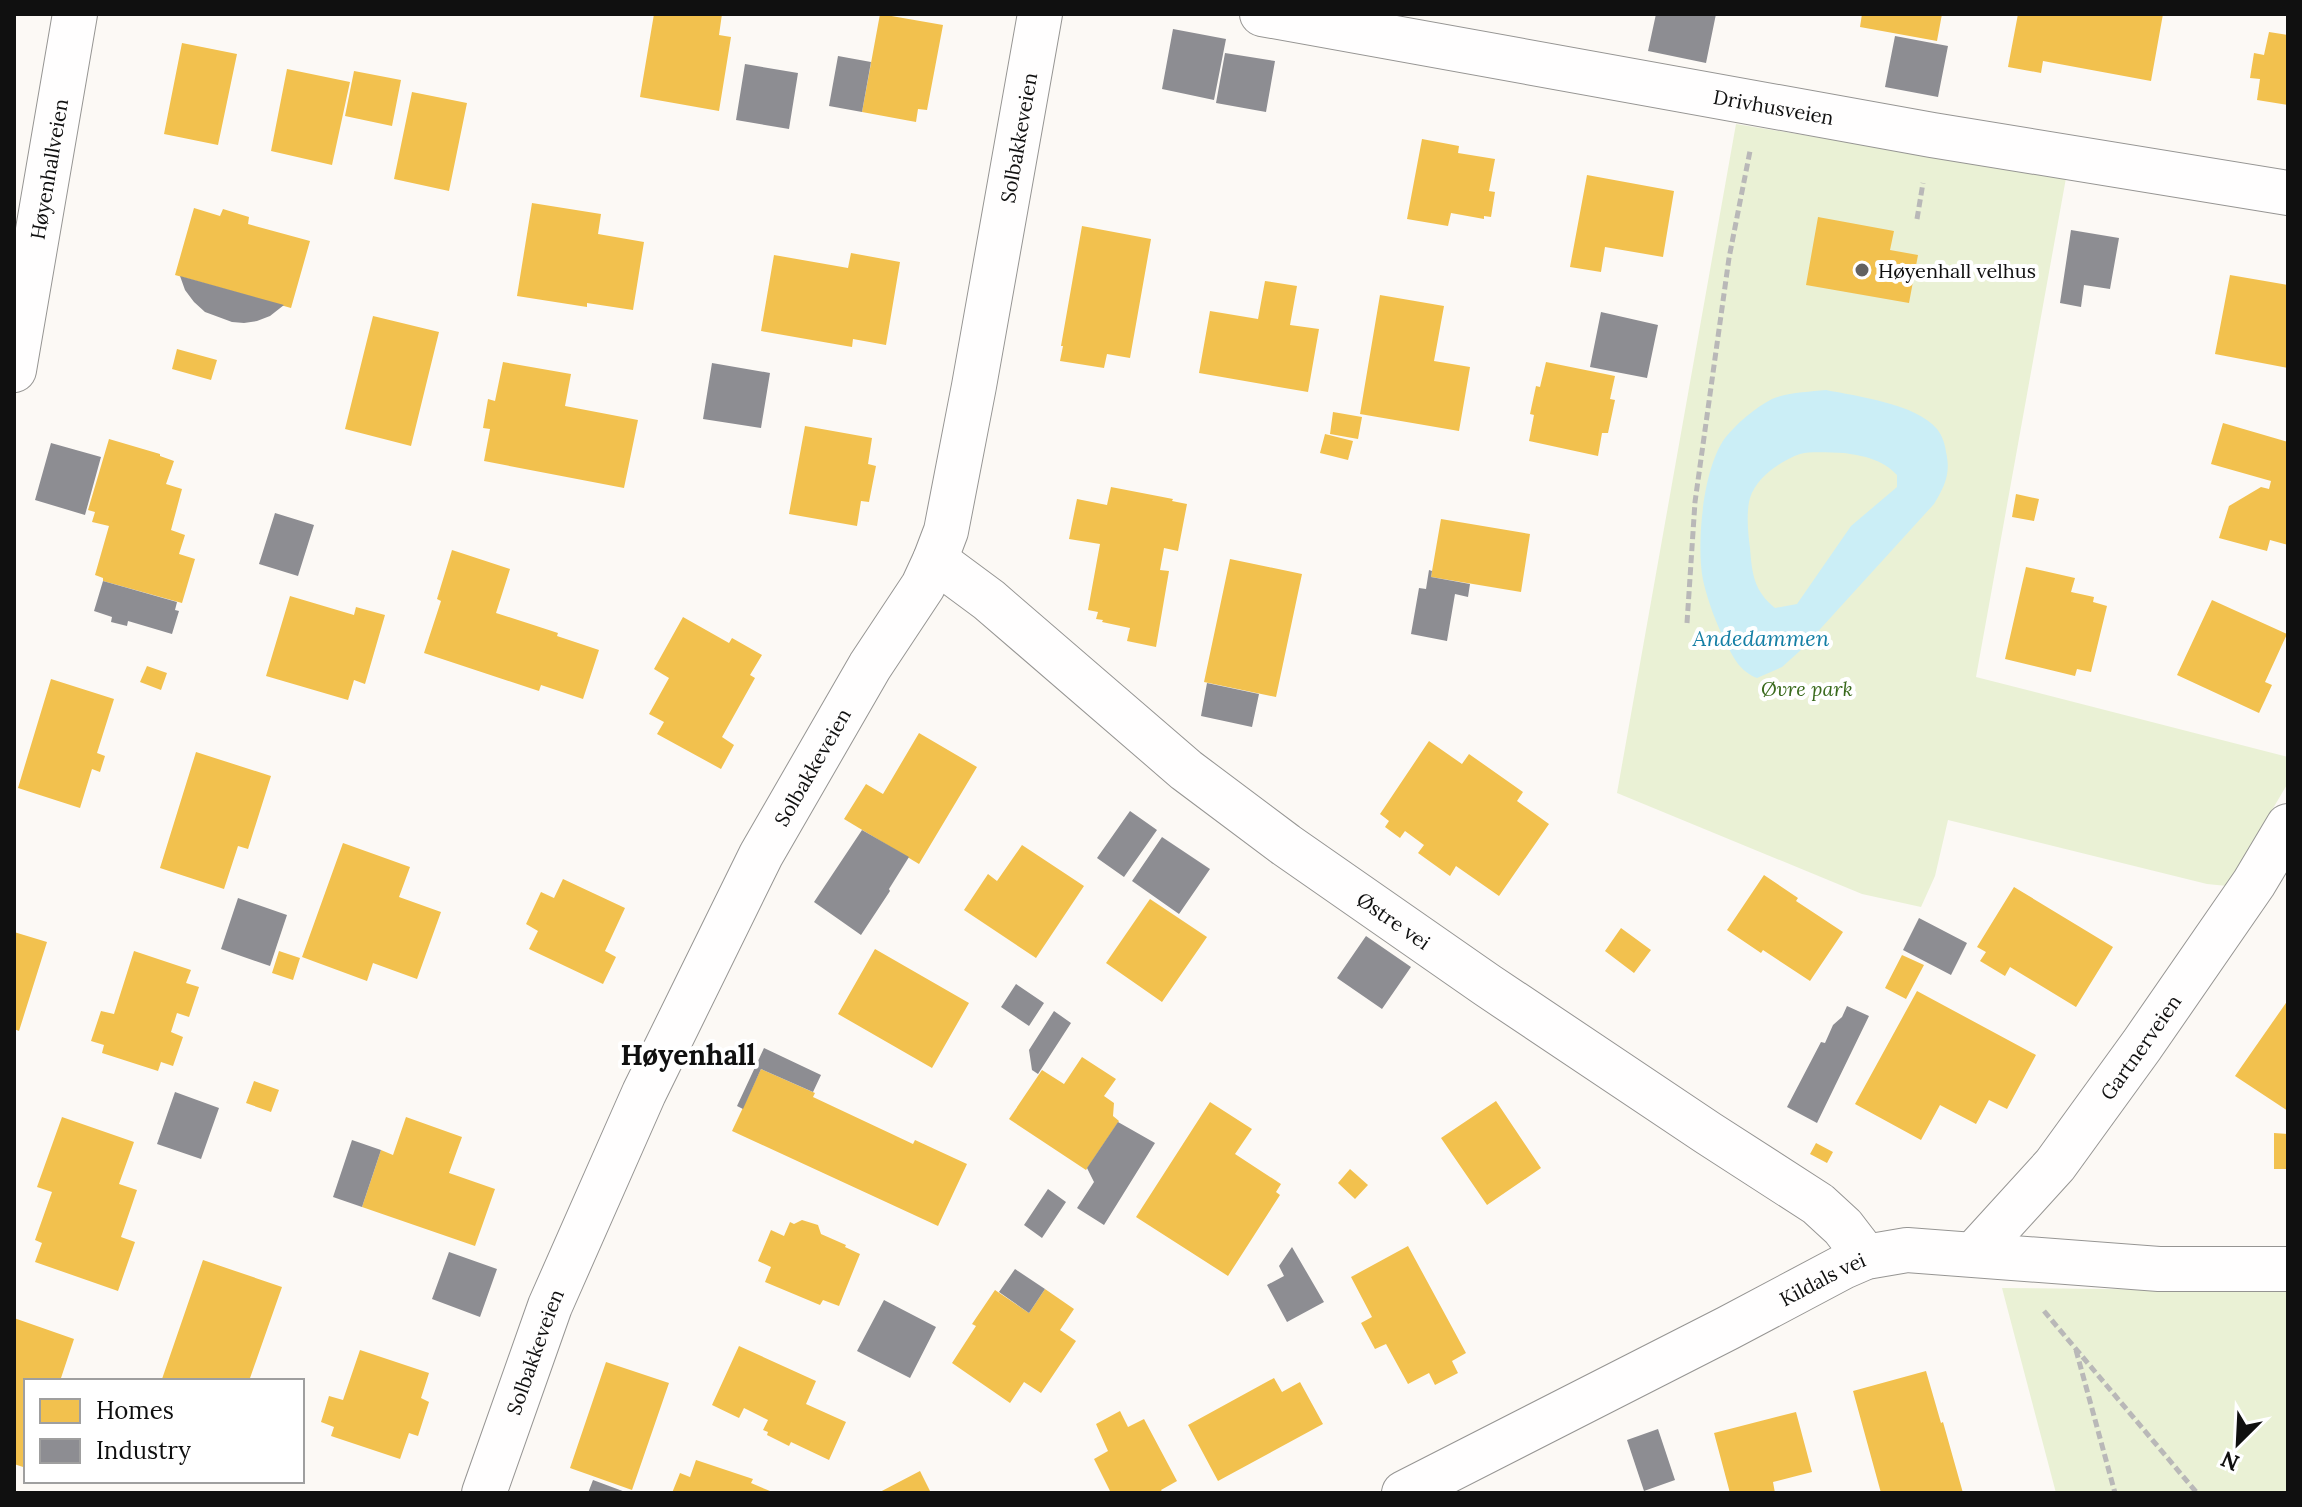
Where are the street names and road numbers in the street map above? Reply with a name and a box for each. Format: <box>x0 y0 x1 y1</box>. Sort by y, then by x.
street label: Solbakkeveien <box>994 70 1042 205</box>
street label: Drivhusveien <box>1711 83 1836 130</box>
street label: Høyenhallveien <box>24 97 73 241</box>
street label: Solbakkeveien <box>768 703 856 830</box>
street label: Østre vei <box>1352 886 1436 954</box>
street label: Gartnerveien <box>2094 989 2186 1104</box>
street label: Kildals vei <box>1775 1246 1869 1311</box>
street label: Solbakkeveien <box>500 1285 569 1418</box>

